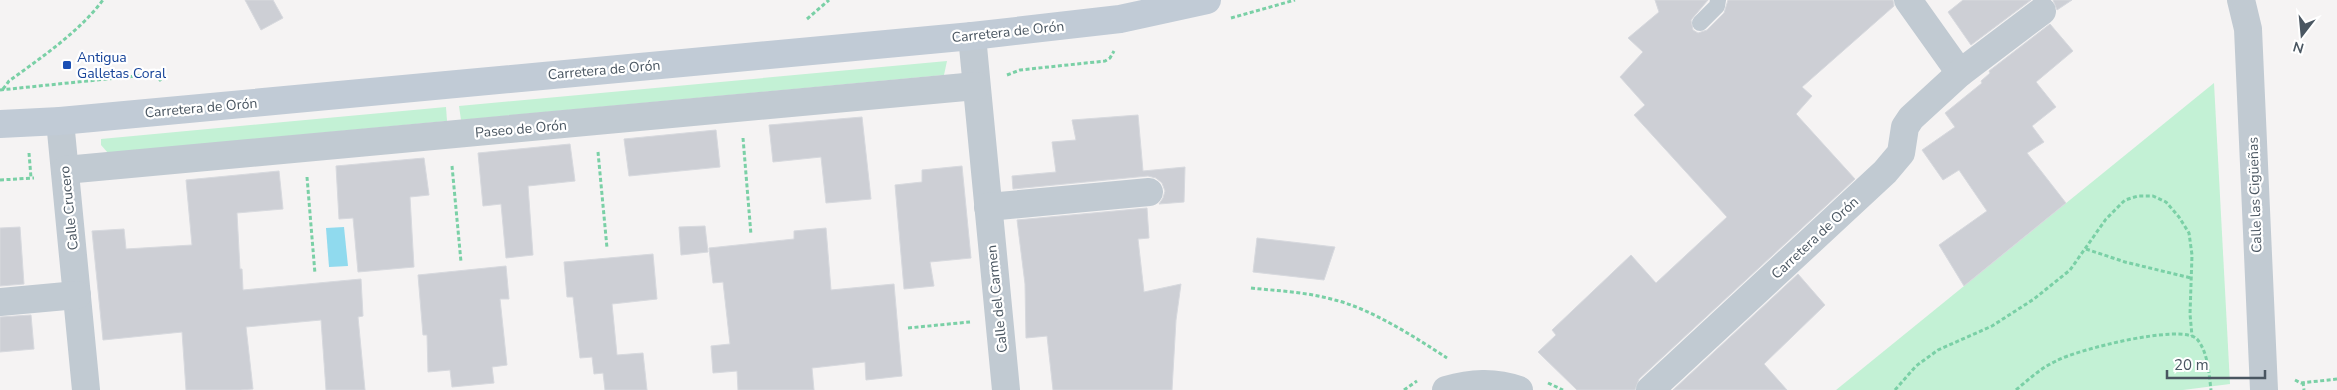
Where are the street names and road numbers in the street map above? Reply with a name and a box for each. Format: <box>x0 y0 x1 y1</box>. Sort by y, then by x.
street label: Carretera de Orón <box>951 17 1065 47</box>
street label: Carretera de Orón <box>547 56 661 84</box>
street label: Carretera de Orón <box>144 94 258 122</box>
street label: Paseo de Orón <box>474 116 568 142</box>
street label: Calle las Cigüeñas <box>2243 136 2267 253</box>
street label: Calle Crucero <box>55 165 83 251</box>
street label: Carretera de Orón <box>1767 193 1863 283</box>
street label: Calle del Carmen <box>982 244 1012 354</box>

